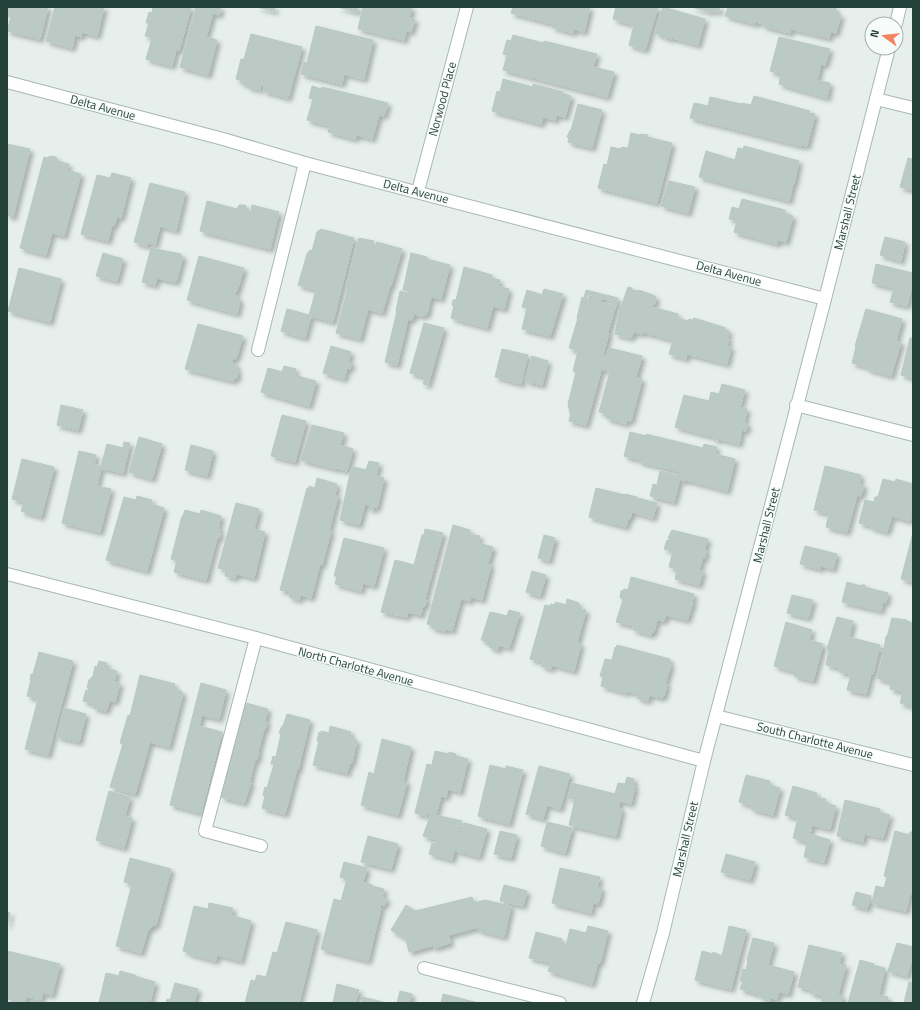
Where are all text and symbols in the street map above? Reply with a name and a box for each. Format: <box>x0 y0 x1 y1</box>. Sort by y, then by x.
north arrow <box>864 16 904 56</box>
text: N <box>866 28 883 39</box>
street label: Norwood Place <box>423 60 461 138</box>
street label: Delta Avenue <box>68 89 138 125</box>
street label: Marshall Street <box>828 171 866 252</box>
street label: Delta Avenue <box>381 174 451 208</box>
street label: Delta Avenue <box>694 255 764 291</box>
street label: Marshall Street <box>747 484 785 565</box>
street label: North Charlotte Avenue <box>296 641 416 691</box>
street label: South Charlotte Avenue <box>755 716 875 764</box>
street label: Marshall Street <box>667 798 703 879</box>

